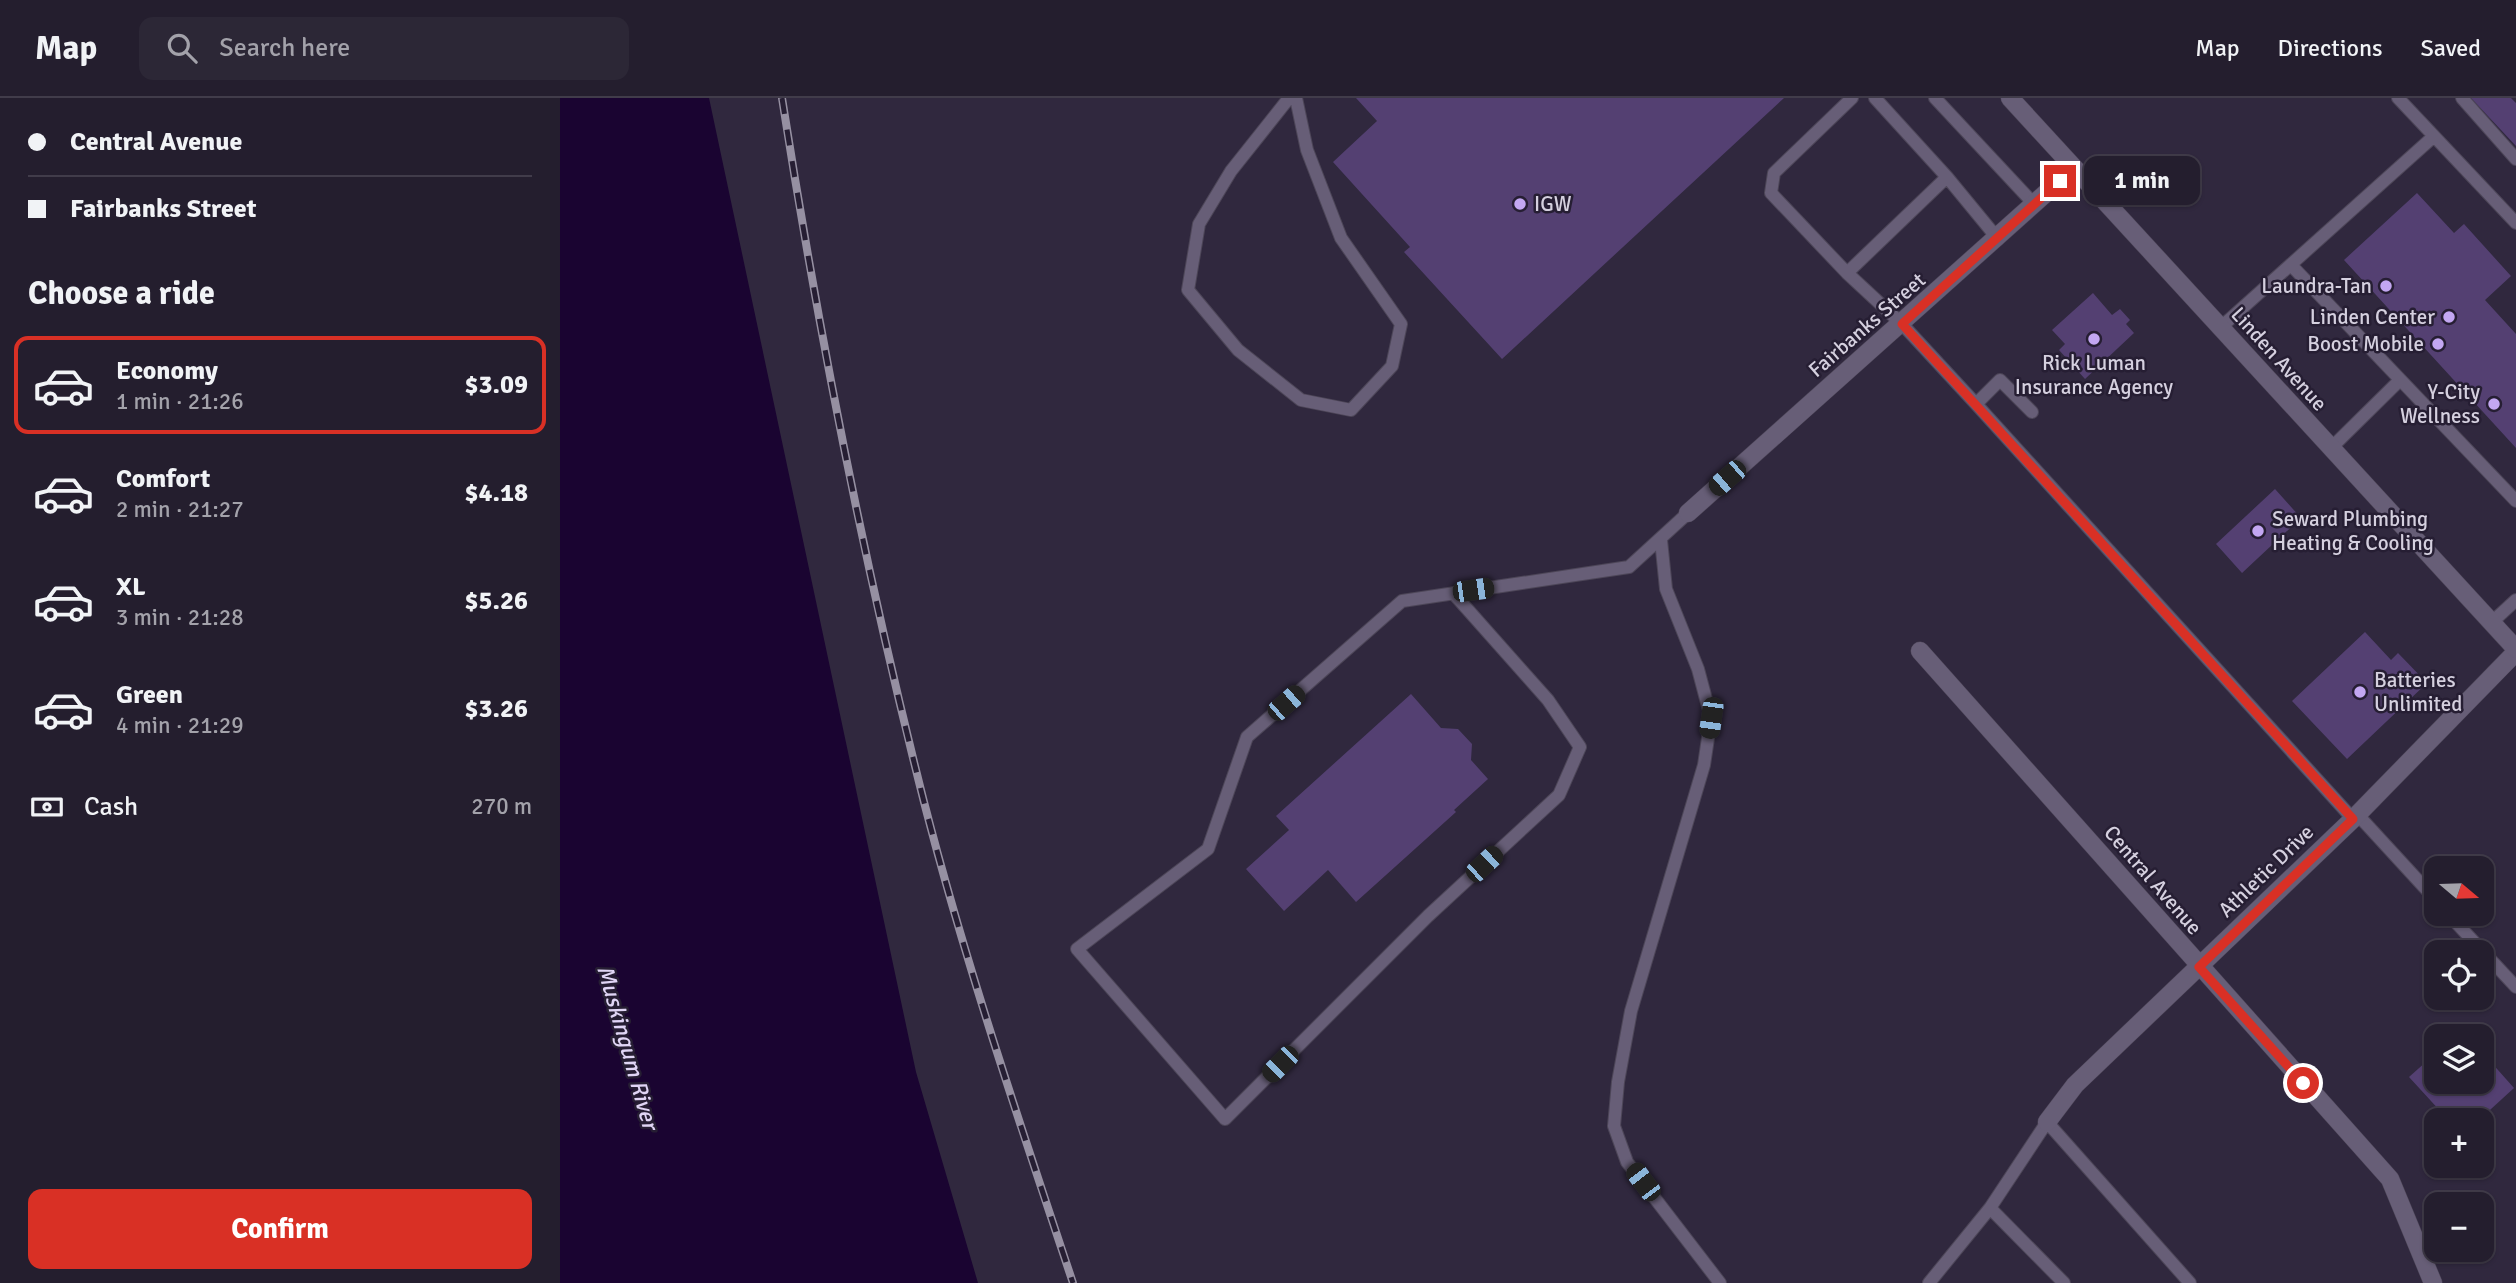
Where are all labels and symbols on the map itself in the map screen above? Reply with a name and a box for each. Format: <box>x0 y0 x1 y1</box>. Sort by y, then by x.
callout: 1 min <box>2084 156 2200 206</box>
route end <box>2044 165 2076 197</box>
place label: IGW <box>1534 191 1572 217</box>
marker: IGW <box>1512 196 1528 212</box>
street label: Fairbanks Street <box>1803 267 1931 383</box>
place label: Laundra-Tan <box>2261 273 2372 299</box>
marker: Laundra-Tan <box>2378 278 2394 294</box>
street label: Linden Avenue <box>2225 302 2333 416</box>
place label: Linden Center <box>2310 304 2435 330</box>
marker: Linden Center <box>2441 309 2457 325</box>
marker: Rick Luman Insurance Agency <box>2086 331 2102 347</box>
place label: Boost Mobile <box>2307 331 2424 357</box>
marker: Boost Mobile <box>2430 336 2446 352</box>
place label: Rick Luman Insurance Agency <box>2015 350 2173 400</box>
place label: Y-City Wellness <box>2400 379 2480 429</box>
marker: Y-City Wellness <box>2486 396 2502 412</box>
car <box>1705 456 1750 500</box>
place label: Seward Plumbing Heating & Cooling <box>2272 506 2434 556</box>
marker: Seward Plumbing Heating & Cooling <box>2250 523 2266 539</box>
car <box>1451 577 1496 603</box>
place label: Batteries Unlimited <box>2374 667 2462 717</box>
car <box>1264 681 1309 725</box>
marker: Batteries Unlimited <box>2352 684 2368 700</box>
car <box>1698 696 1725 740</box>
street label: Athletic Drive <box>2213 819 2319 923</box>
street label: Central Avenue <box>2098 820 2208 940</box>
car <box>1462 842 1507 886</box>
north arrow <box>2424 856 2494 926</box>
water label: Muskingum River <box>590 962 666 1136</box>
car <box>1258 1042 1303 1086</box>
route start <box>2287 1067 2319 1099</box>
car <box>1622 1159 1665 1205</box>

